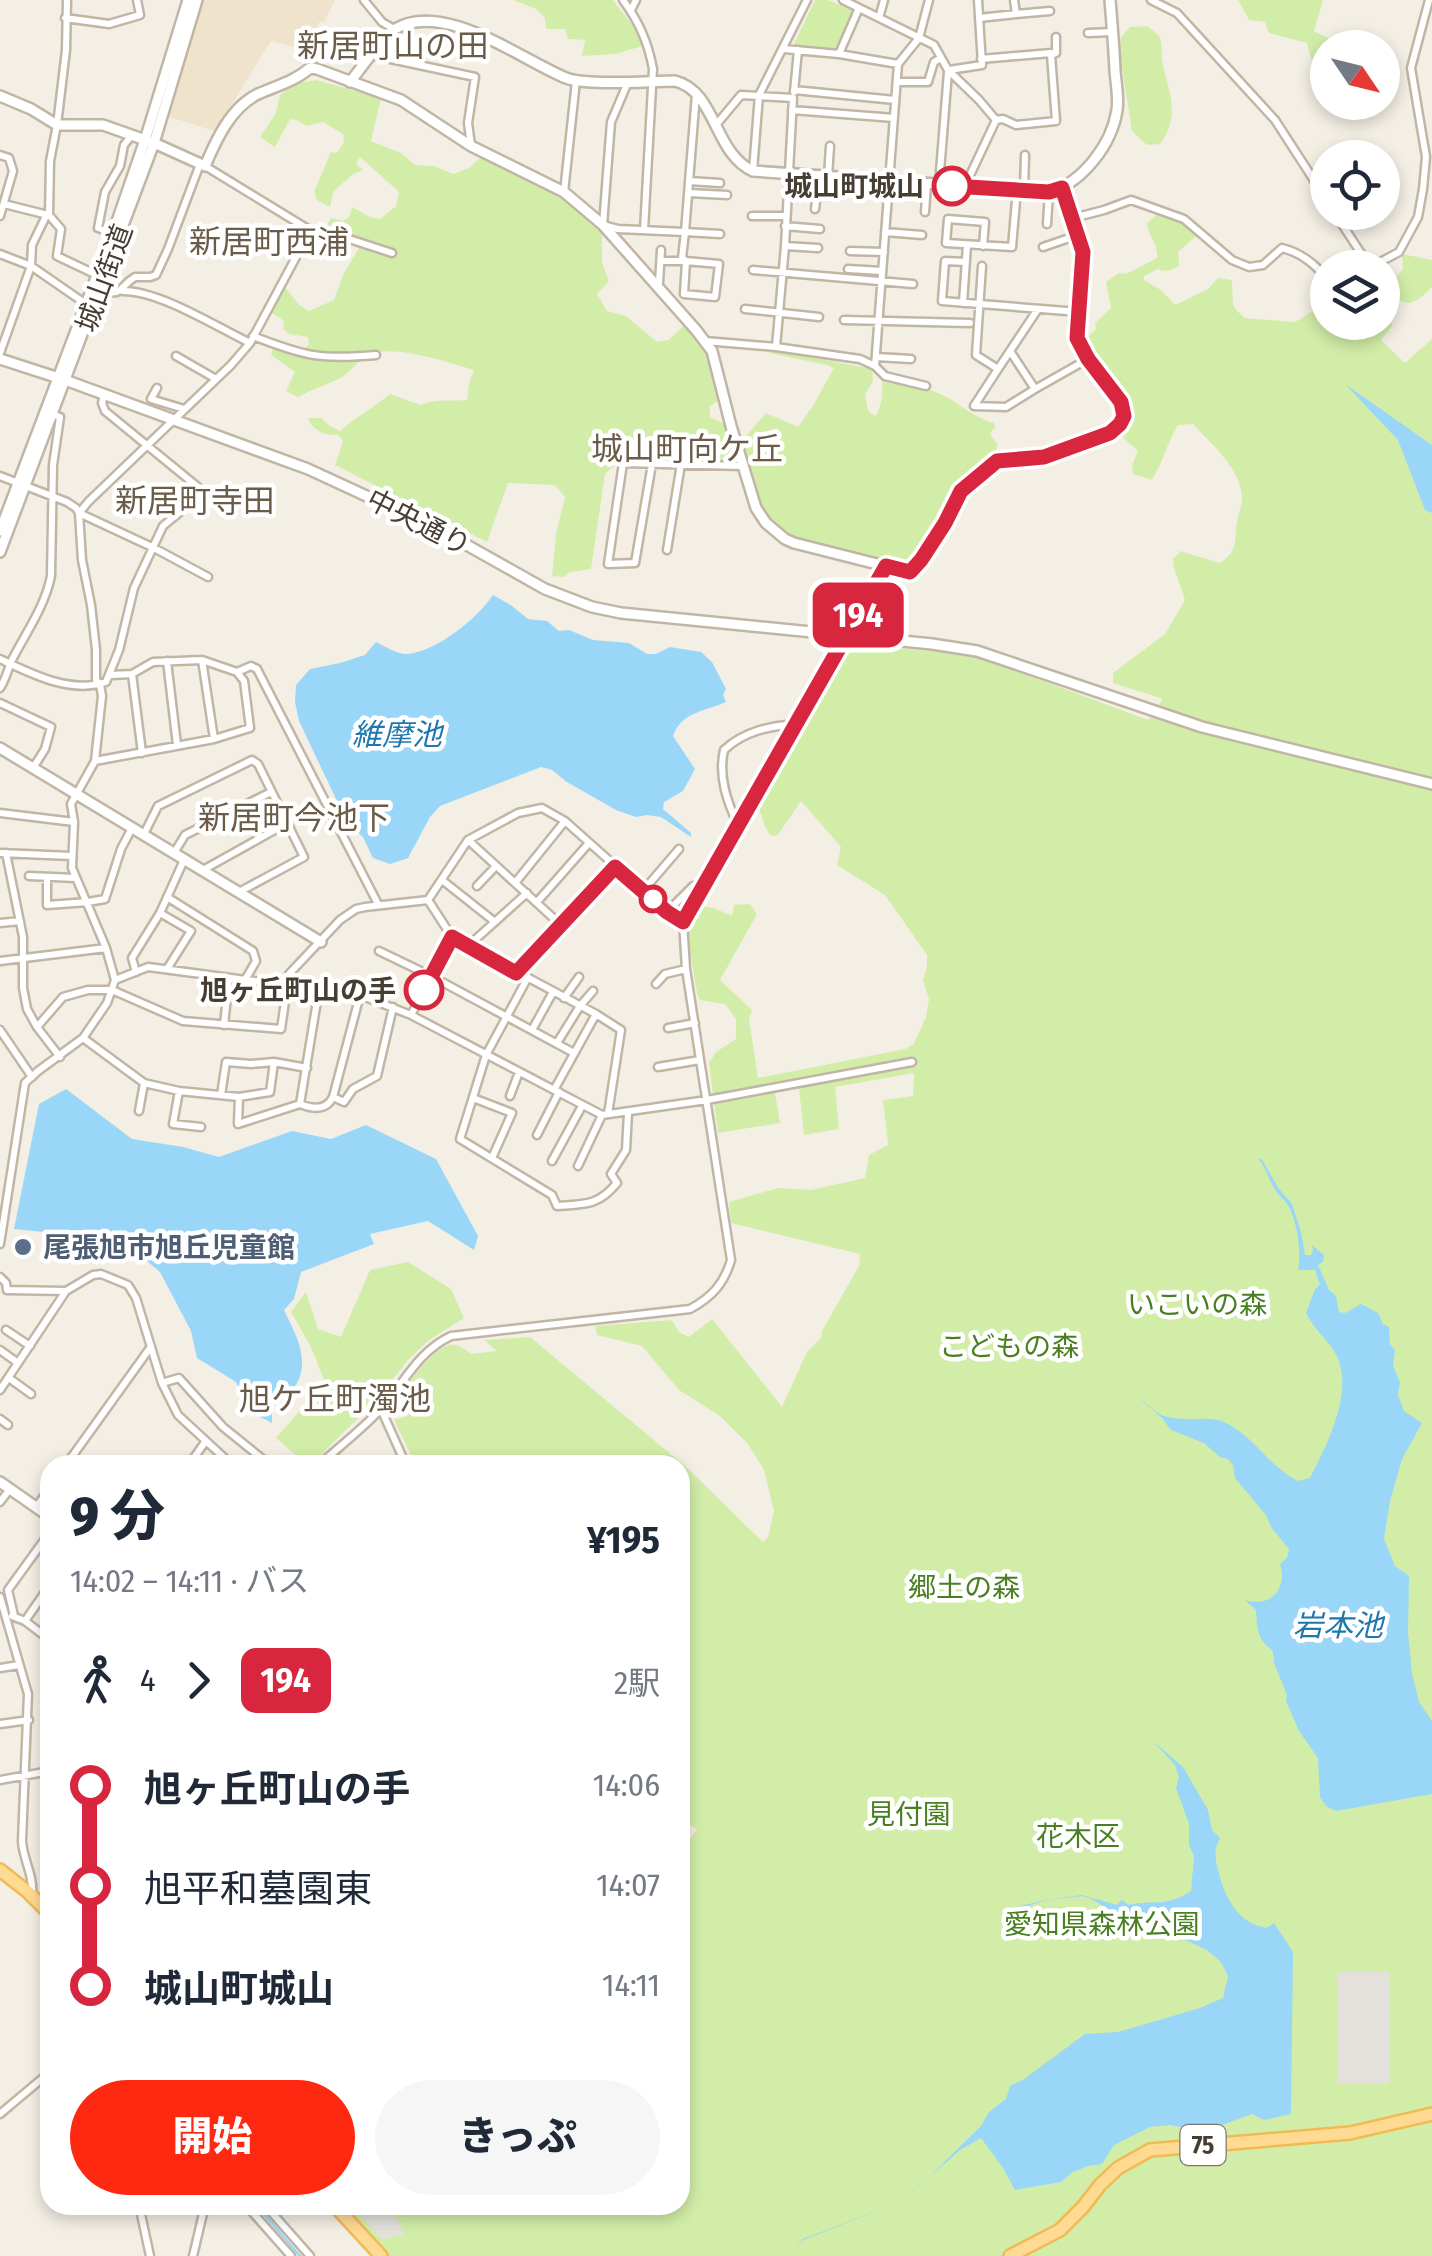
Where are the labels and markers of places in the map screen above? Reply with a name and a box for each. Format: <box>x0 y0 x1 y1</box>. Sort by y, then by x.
marker: 城山町城山 <box>933 167 971 205</box>
place label: 城山町城山 <box>784 170 924 203</box>
unlabelled marker <box>640 886 666 912</box>
marker: 旭ヶ丘町山の手 <box>405 971 443 1009</box>
place label: 旭ヶ丘町山の手 <box>200 974 396 1007</box>
place label: 尾張旭市旭丘児童館 <box>43 1231 295 1264</box>
marker: 尾張旭市旭丘児童館 <box>12 1236 34 1258</box>

